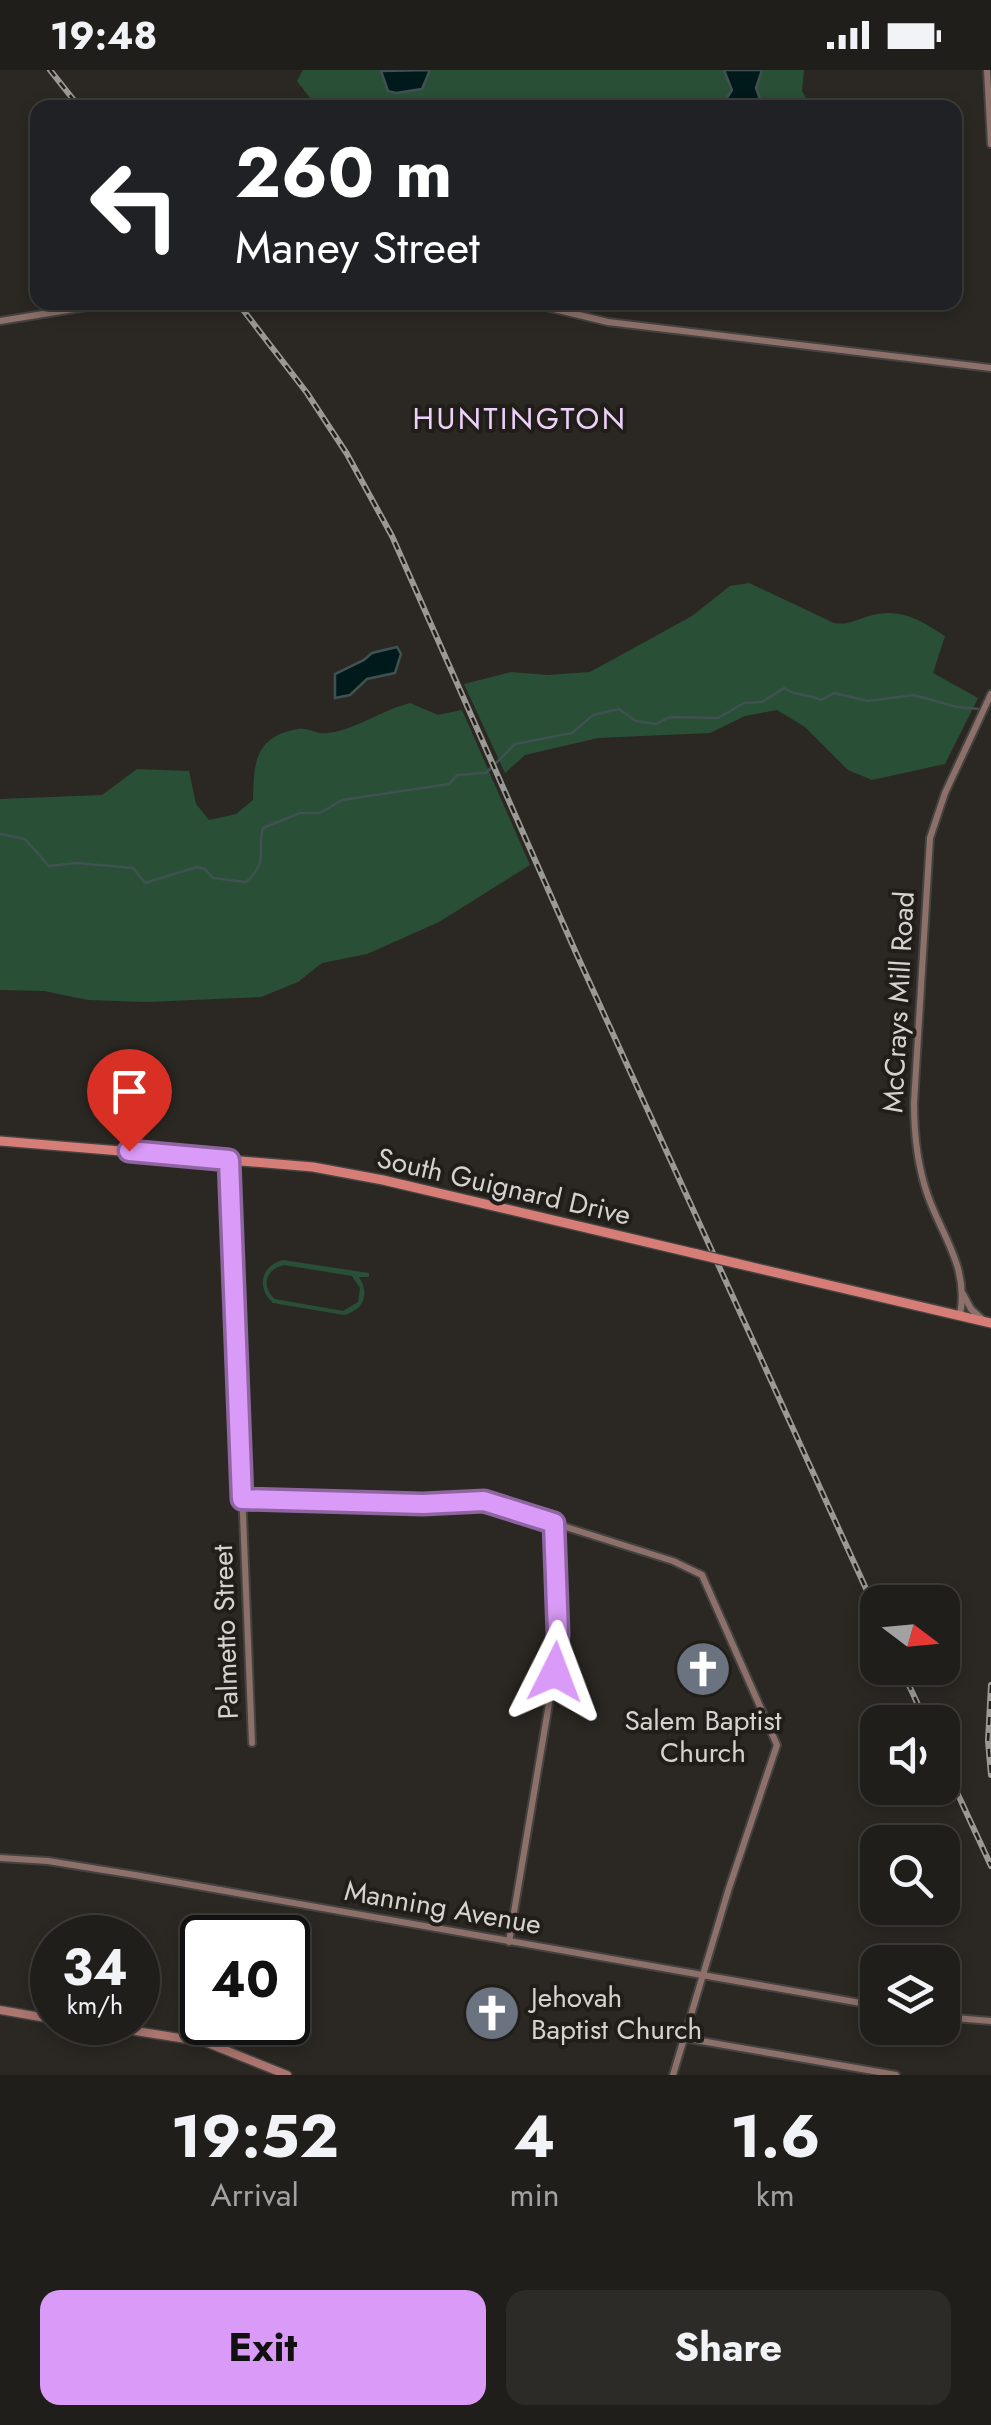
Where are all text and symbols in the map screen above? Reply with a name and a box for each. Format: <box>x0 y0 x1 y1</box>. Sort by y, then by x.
text: 19:48 <box>50 8 157 63</box>
text: 260 m <box>235 122 453 223</box>
icon: left <box>70 140 200 270</box>
text: Maney Street <box>235 215 480 280</box>
district label: HUNTINGTON <box>413 397 627 440</box>
street label: McCrays Mill Road <box>872 890 925 1114</box>
pin <box>87 1049 172 1152</box>
icon: arrive <box>102 1064 157 1119</box>
street label: South Guignard Drive <box>373 1137 635 1236</box>
street label: Palmetto Street <box>202 1544 249 1720</box>
north arrow <box>860 1585 960 1685</box>
map controls <box>860 1585 960 2045</box>
position arrow <box>503 1620 607 1724</box>
church icon: Salem Baptist Church <box>673 1639 733 1699</box>
place label: Salem Baptist Church <box>625 1700 782 1773</box>
button: sound <box>860 1705 960 1805</box>
button: search <box>860 1825 960 1925</box>
street label: Manning Avenue <box>341 1870 545 1945</box>
speed limit sign: 40 <box>180 1915 310 2045</box>
text: 34 <box>62 1931 128 2004</box>
button: layers <box>860 1945 960 2045</box>
place label: Jehovah Baptist Church <box>527 1977 702 2050</box>
church icon: Jehovah Baptist Church <box>462 1983 522 2043</box>
text: km/h <box>67 1987 123 2023</box>
text: 19:52 <box>171 2093 339 2180</box>
text: 4 <box>514 2093 555 2180</box>
text: 1.6 <box>730 2093 820 2180</box>
text: Arrival <box>211 2172 299 2218</box>
text: min <box>509 2172 560 2218</box>
text: km <box>756 2172 795 2218</box>
button: Exit <box>40 2290 486 2405</box>
button: Share <box>506 2290 951 2405</box>

